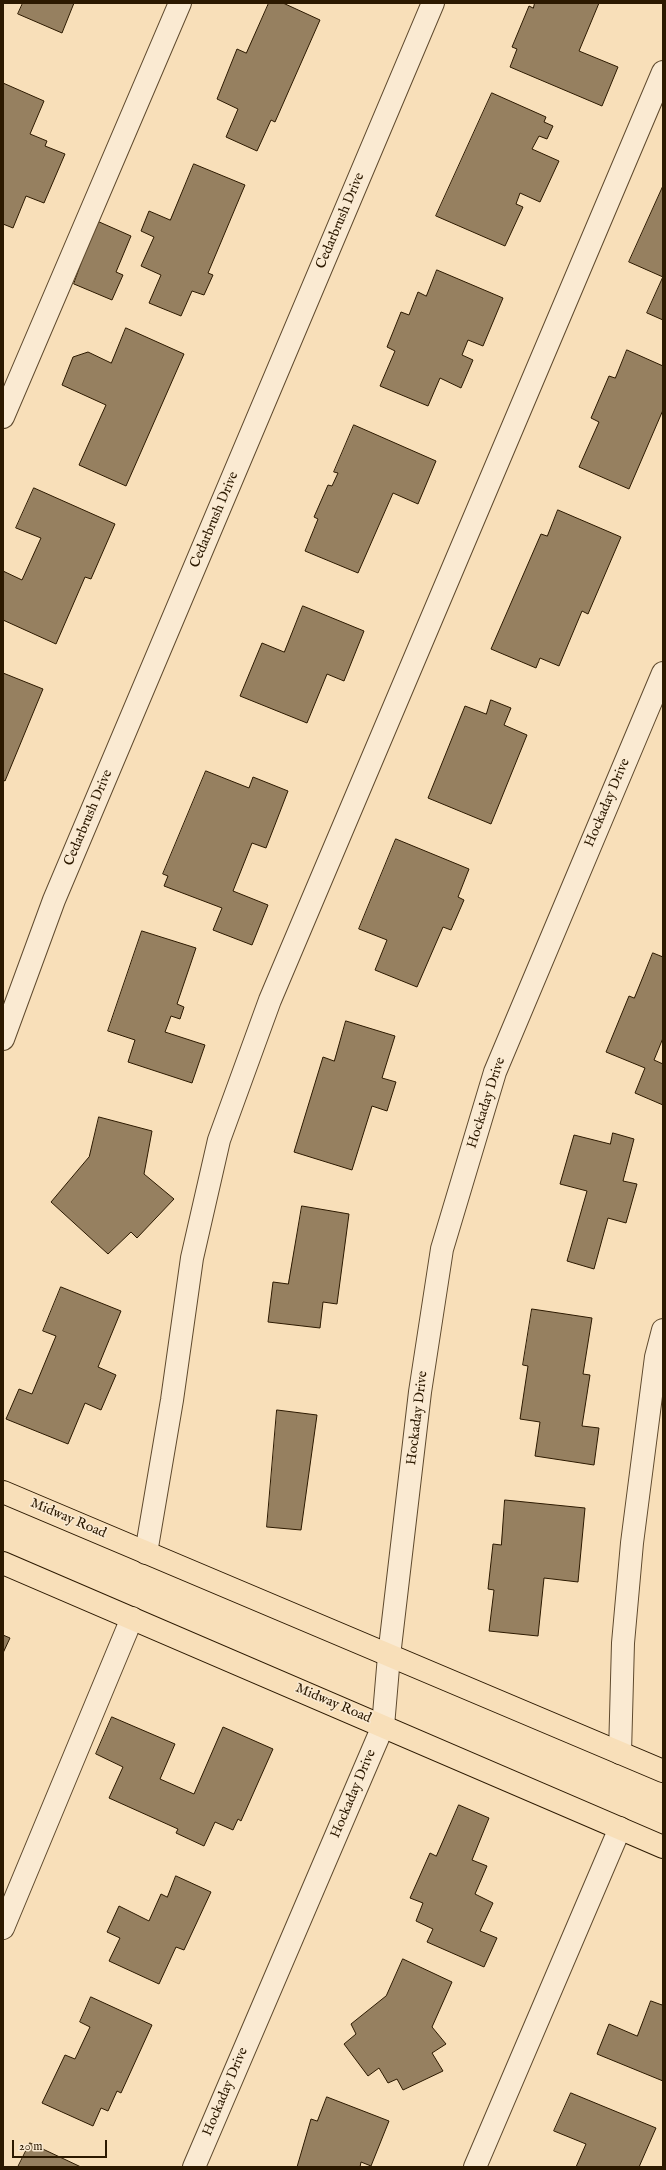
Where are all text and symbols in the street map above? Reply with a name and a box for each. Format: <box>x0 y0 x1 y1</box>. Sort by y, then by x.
street label: Cedarbrush Drive <box>313 170 369 272</box>
street label: Cedarbrush Drive <box>187 469 243 571</box>
street label: Hockaday Drive <box>582 756 634 850</box>
street label: Cedarbrush Drive <box>61 767 117 869</box>
street label: Hockaday Drive <box>464 1055 510 1151</box>
street label: Hockaday Drive <box>404 1370 432 1466</box>
street label: Midway Road <box>27 1495 109 1543</box>
street label: Midway Road <box>292 1680 374 1728</box>
street label: Hockaday Drive <box>328 1747 380 1841</box>
street label: Hockaday Drive <box>200 2045 252 2139</box>
scale bar <box>14 2132 109 2158</box>
text: 20 m <box>19 2139 42 2154</box>

